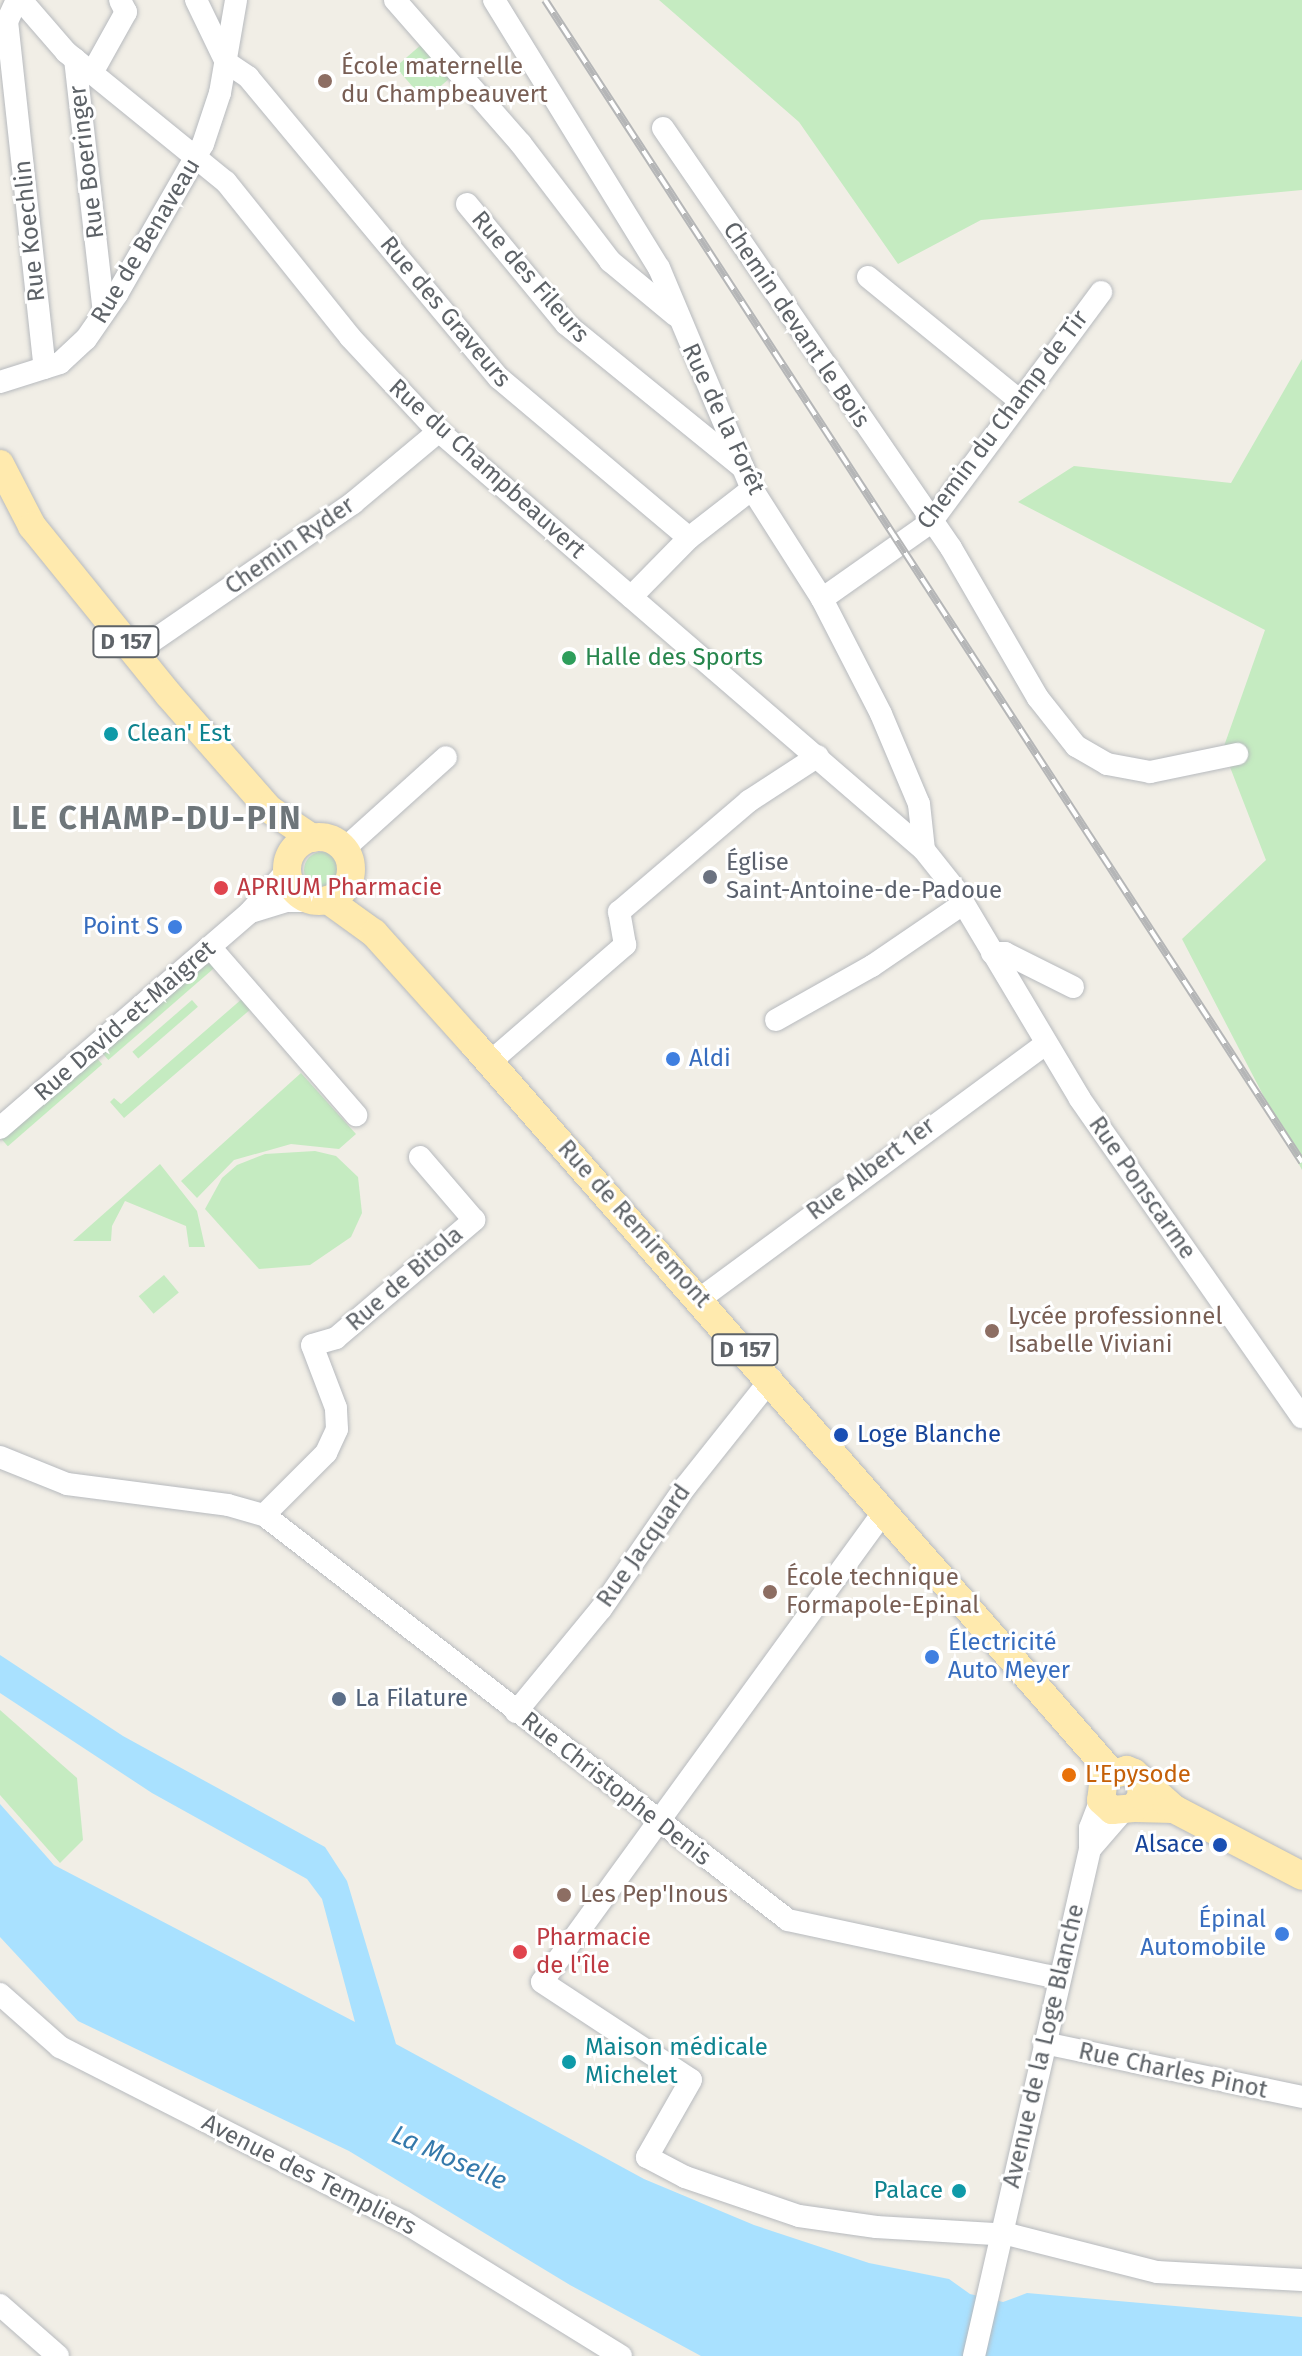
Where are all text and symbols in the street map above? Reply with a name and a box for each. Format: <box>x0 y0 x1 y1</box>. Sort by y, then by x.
place label: École maternelle du Champbeauvert <box>341 53 548 109</box>
marker: École maternelle du Champbeauvert <box>316 72 334 90</box>
street label: Rue Boeringer <box>63 84 111 240</box>
street label: Rue de Benaveau <box>85 153 207 329</box>
street label: Rue Koechlin <box>8 159 52 303</box>
street label: Rue des Fileurs <box>465 205 595 349</box>
street label: Chemin devant le Bois <box>716 217 876 433</box>
street label: Rue des Graveurs <box>374 231 516 393</box>
street label: Chemin du Champ de Tir <box>911 305 1095 535</box>
street label: Rue de la Forêt <box>675 339 771 499</box>
street label: Rue du Champbeauvert <box>383 373 591 565</box>
street label: Chemin Ryder <box>220 491 360 601</box>
road number: D 157 <box>92 624 160 660</box>
place label: Halle des Sports <box>585 644 763 672</box>
marker: Halle des Sports <box>560 649 578 667</box>
place label: Clean' Est <box>127 720 231 748</box>
marker: Clean' Est <box>102 725 120 743</box>
district label: LE CHAMP-DU-PIN <box>12 799 302 837</box>
place label: Église Saint-Antoine-de-Padoue <box>726 849 1002 905</box>
marker: Église Saint-Antoine-de-Padoue <box>701 868 719 886</box>
place label: APRIUM Pharmacie <box>237 874 442 902</box>
marker: APRIUM Pharmacie <box>212 879 230 897</box>
place label: Point S <box>83 913 159 941</box>
marker: Point S <box>166 918 184 936</box>
street label: Rue David-et-Maigret <box>29 935 221 1107</box>
place label: Aldi <box>689 1045 731 1073</box>
marker: Aldi <box>664 1050 682 1068</box>
street label: Rue Albert 1er <box>801 1111 941 1227</box>
street label: Rue Ponscarme <box>1082 1111 1202 1265</box>
street label: Rue de Remiremont <box>551 1134 717 1314</box>
street label: Rue de Bitola <box>341 1220 469 1338</box>
place label: Lycée professionnel Isabelle Viviani <box>1008 1303 1222 1359</box>
marker: Lycée professionnel Isabelle Viviani <box>983 1322 1001 1340</box>
road number: D 157 <box>711 1332 779 1368</box>
place label: Loge Blanche <box>857 1421 1001 1449</box>
marker: Loge Blanche <box>832 1426 850 1444</box>
street label: Rue Jacquard <box>591 1479 697 1613</box>
place label: École technique Formapole-Epinal <box>786 1564 979 1620</box>
marker: École technique Formapole-Epinal <box>761 1583 779 1601</box>
place label: Électricité Auto Meyer <box>948 1629 1070 1685</box>
marker: Électricité Auto Meyer <box>923 1648 941 1666</box>
place label: La Filature <box>355 1685 468 1713</box>
marker: La Filature <box>330 1690 348 1708</box>
street label: Rue Christophe Denis <box>515 1706 717 1872</box>
place label: L'Epysode <box>1085 1761 1191 1789</box>
marker: L'Epysode <box>1060 1766 1078 1784</box>
place label: Alsace <box>1135 1831 1204 1859</box>
marker: Alsace <box>1211 1836 1229 1854</box>
place label: Les Pep'Inous <box>580 1881 728 1909</box>
marker: Les Pep'Inous <box>555 1886 573 1904</box>
street label: Avenue de la Loge Blanche <box>997 1901 1091 2191</box>
place label: Épinal Automobile <box>1140 1906 1266 1962</box>
place label: Pharmacie de l'île <box>536 1924 651 1980</box>
marker: Épinal Automobile <box>1273 1925 1291 1943</box>
marker: Pharmacie de l'île <box>511 1943 529 1961</box>
place label: Maison médicale Michelet <box>585 2034 768 2090</box>
street label: Rue Charles Pinot <box>1076 2037 1270 2105</box>
marker: Maison médicale Michelet <box>560 2053 578 2071</box>
street label: Avenue des Templiers <box>197 2108 421 2242</box>
water label: La Moselle <box>387 2119 511 2197</box>
place label: Palace <box>874 2177 943 2205</box>
marker: Palace <box>950 2182 968 2200</box>

